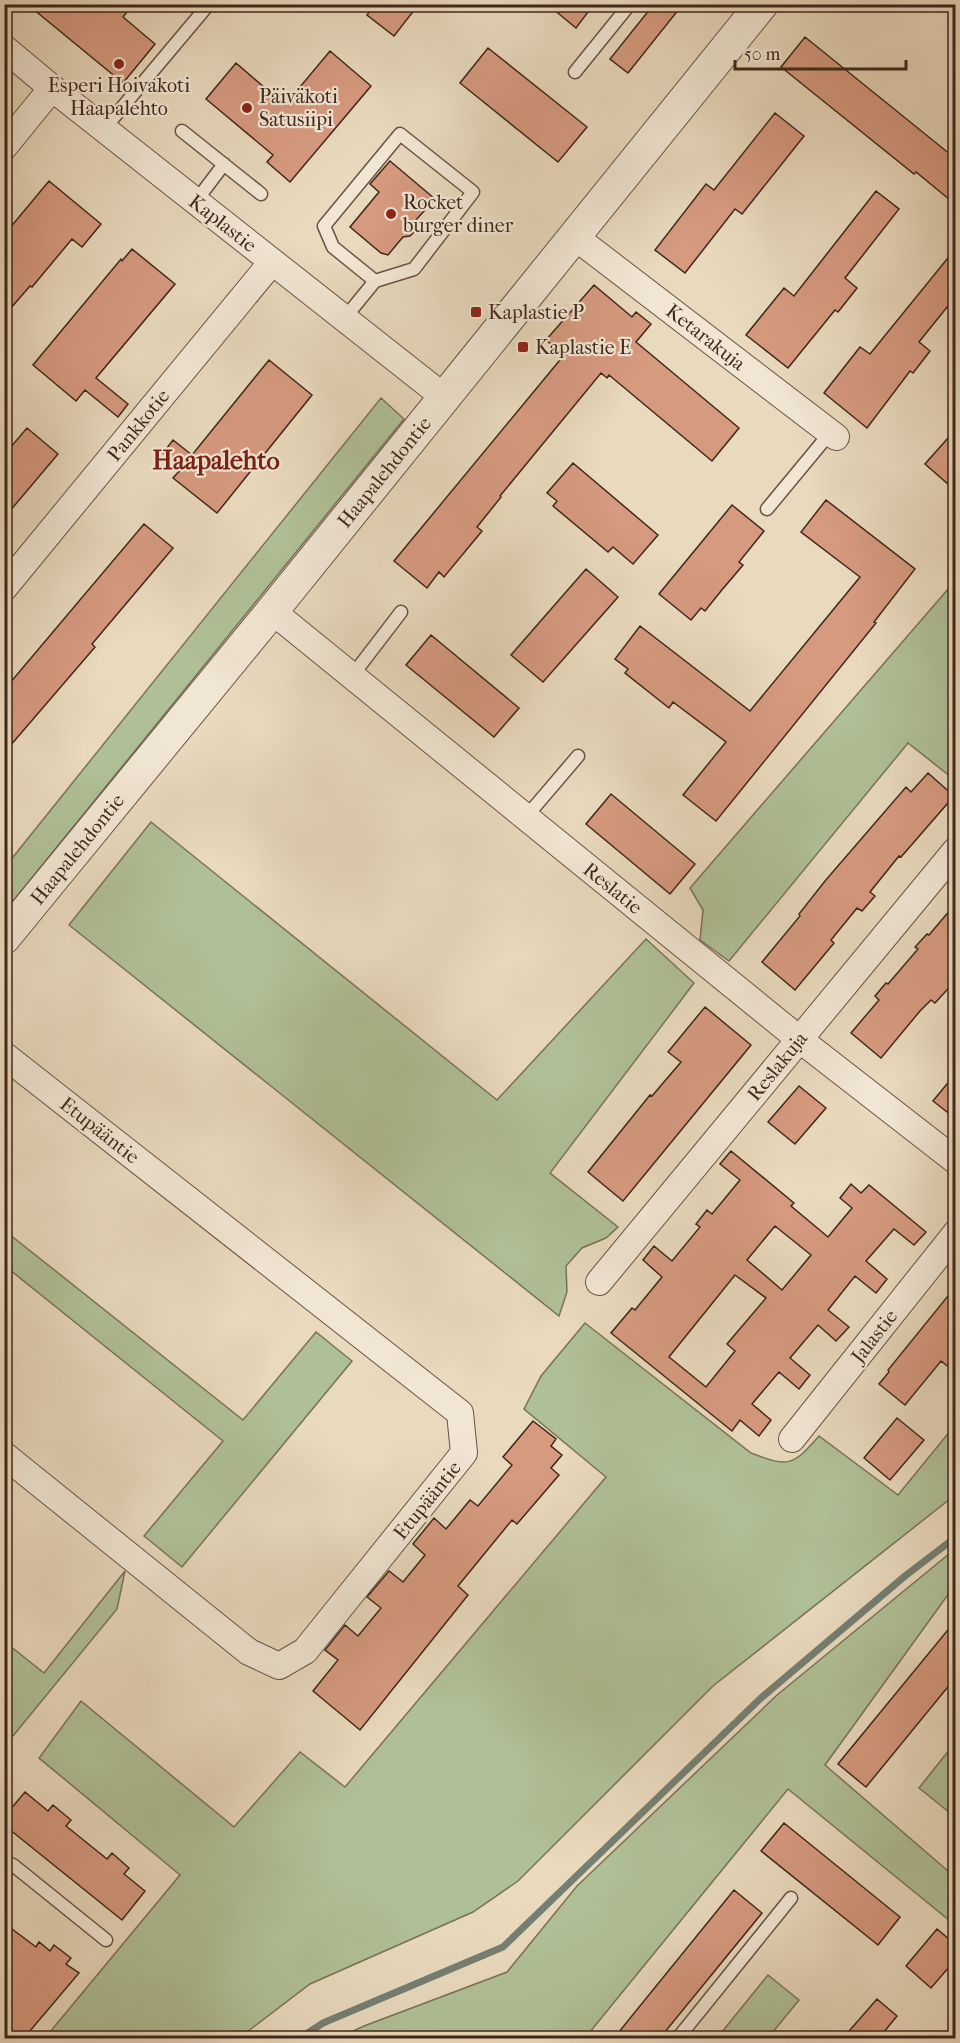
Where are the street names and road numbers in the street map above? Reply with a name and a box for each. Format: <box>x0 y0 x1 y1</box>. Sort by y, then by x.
street label: Kaplastie <box>184 190 261 257</box>
street label: Ketarakuja <box>661 299 750 376</box>
street label: Pankkotie <box>102 385 174 466</box>
street label: Haapalehdontie <box>333 412 436 532</box>
street label: Haapalehdontie <box>26 789 129 909</box>
street label: Reslatie <box>579 858 647 919</box>
street label: Reslakuja <box>743 1027 813 1105</box>
street label: Etupääntie <box>55 1092 144 1169</box>
street label: Jalastie <box>845 1305 902 1369</box>
street label: Etupääntie <box>389 1456 466 1544</box>

